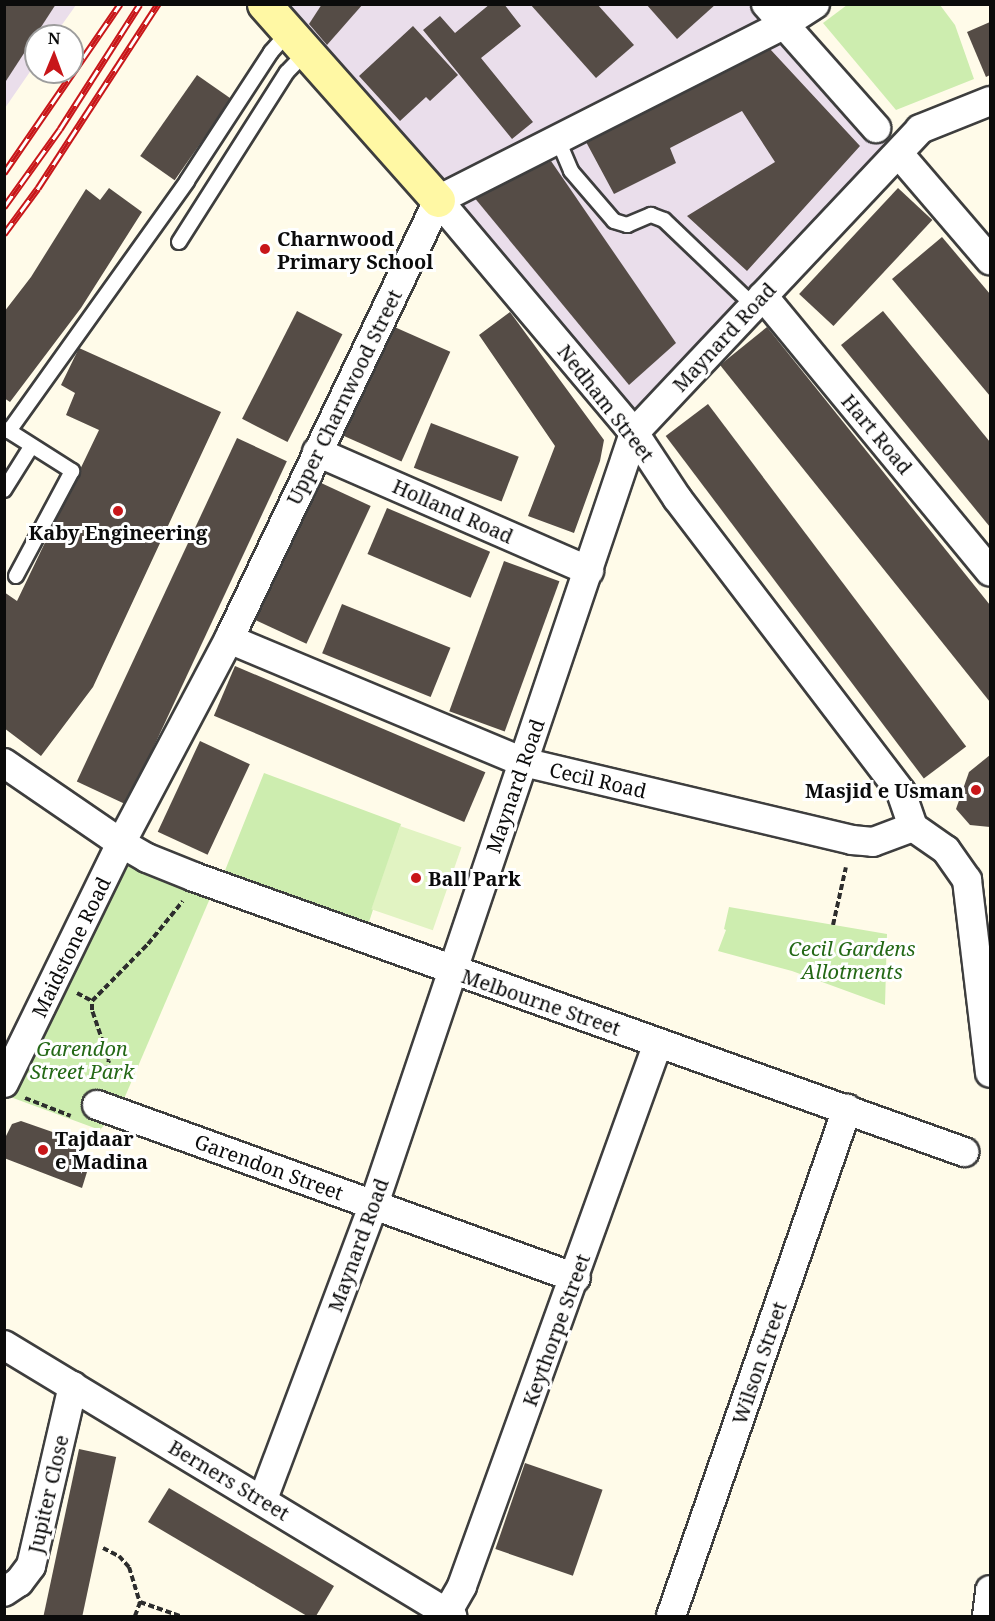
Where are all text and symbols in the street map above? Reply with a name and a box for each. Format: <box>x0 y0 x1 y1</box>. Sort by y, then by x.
north arrow <box>24 24 84 84</box>
text: N <box>48 27 61 49</box>
place label: Charnwood Primary School <box>277 226 433 273</box>
marker: Charnwood Primary School <box>258 242 272 256</box>
street label: Maynard Road <box>667 278 781 396</box>
street label: Upper Charnwood Street <box>281 286 407 508</box>
street label: Nedham Street <box>553 340 659 466</box>
street label: Hart Road <box>837 389 917 479</box>
street label: Holland Road <box>389 474 517 548</box>
marker: Kaby Engineering <box>111 504 125 518</box>
place label: Kaby Engineering <box>29 520 207 544</box>
street label: Maynard Road <box>481 716 549 856</box>
street label: Cecil Road <box>547 757 649 803</box>
place label: Masjid e Usman <box>805 778 964 802</box>
marker: Masjid e Usman <box>969 783 983 797</box>
place label: Ball Park <box>428 866 521 890</box>
marker: Ball Park <box>409 871 423 885</box>
street label: Maidstone Road <box>27 873 115 1021</box>
park label: Cecil Gardens Allotments <box>788 937 916 984</box>
street label: Melbourne Street <box>459 964 623 1040</box>
park label: Garendon Street Park <box>30 1037 134 1084</box>
place label: Tajdaar e Madina <box>55 1126 148 1173</box>
street label: Garendon Street <box>191 1129 347 1205</box>
marker: Tajdaar e Madina <box>36 1143 50 1157</box>
street label: Maynard Road <box>323 1175 393 1315</box>
street label: Keythorpe Street <box>517 1251 595 1409</box>
street label: Wilson Street <box>727 1299 791 1427</box>
street label: Jupiter Close <box>23 1433 73 1555</box>
street label: Berners Street <box>164 1435 294 1525</box>

